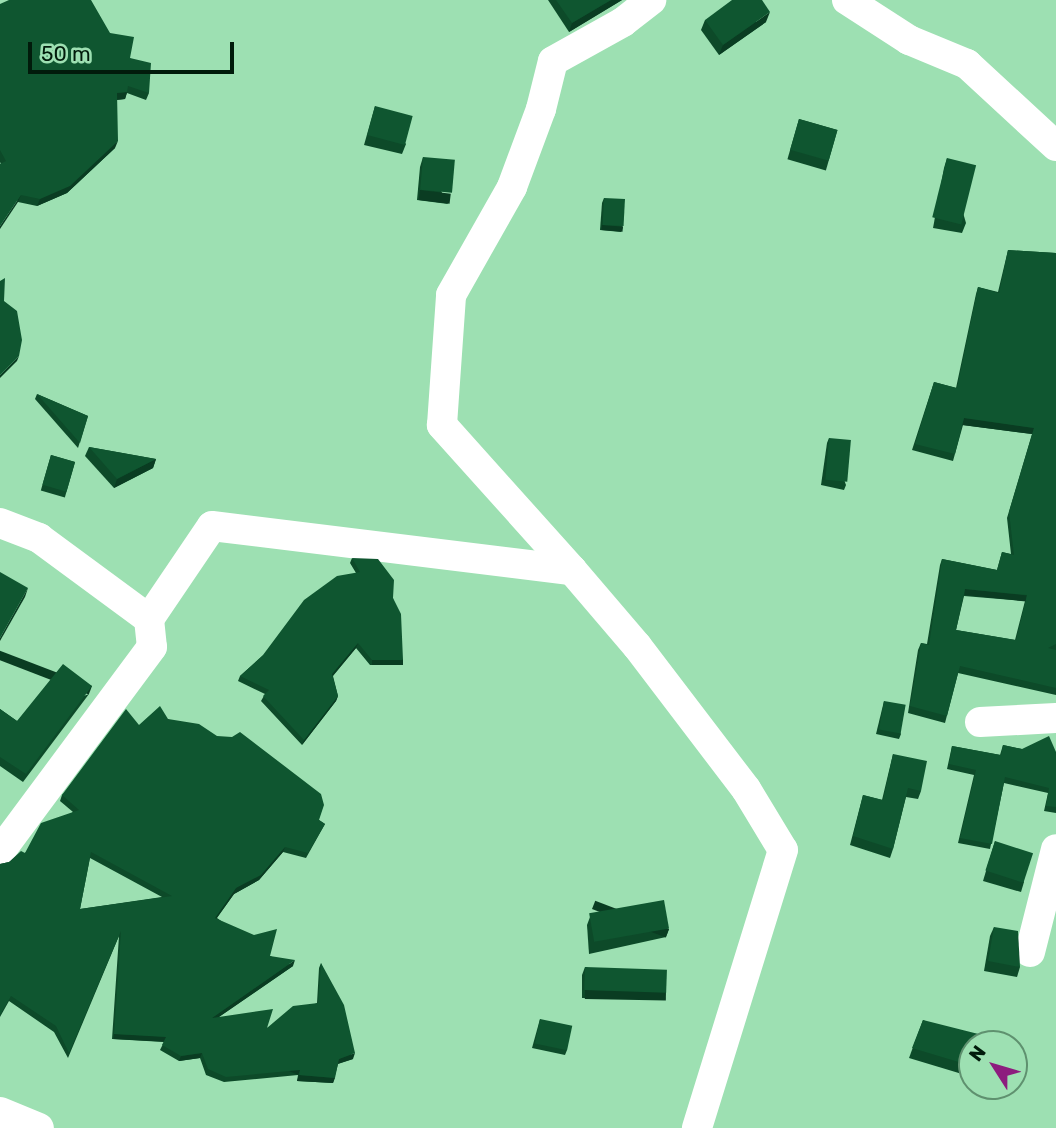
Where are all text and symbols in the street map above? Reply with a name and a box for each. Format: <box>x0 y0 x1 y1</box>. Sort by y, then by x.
scale bar <box>32 28 238 72</box>
text: 50 m <box>41 41 91 66</box>
north arrow <box>958 1030 1028 1100</box>
text: N <box>964 1041 991 1066</box>

